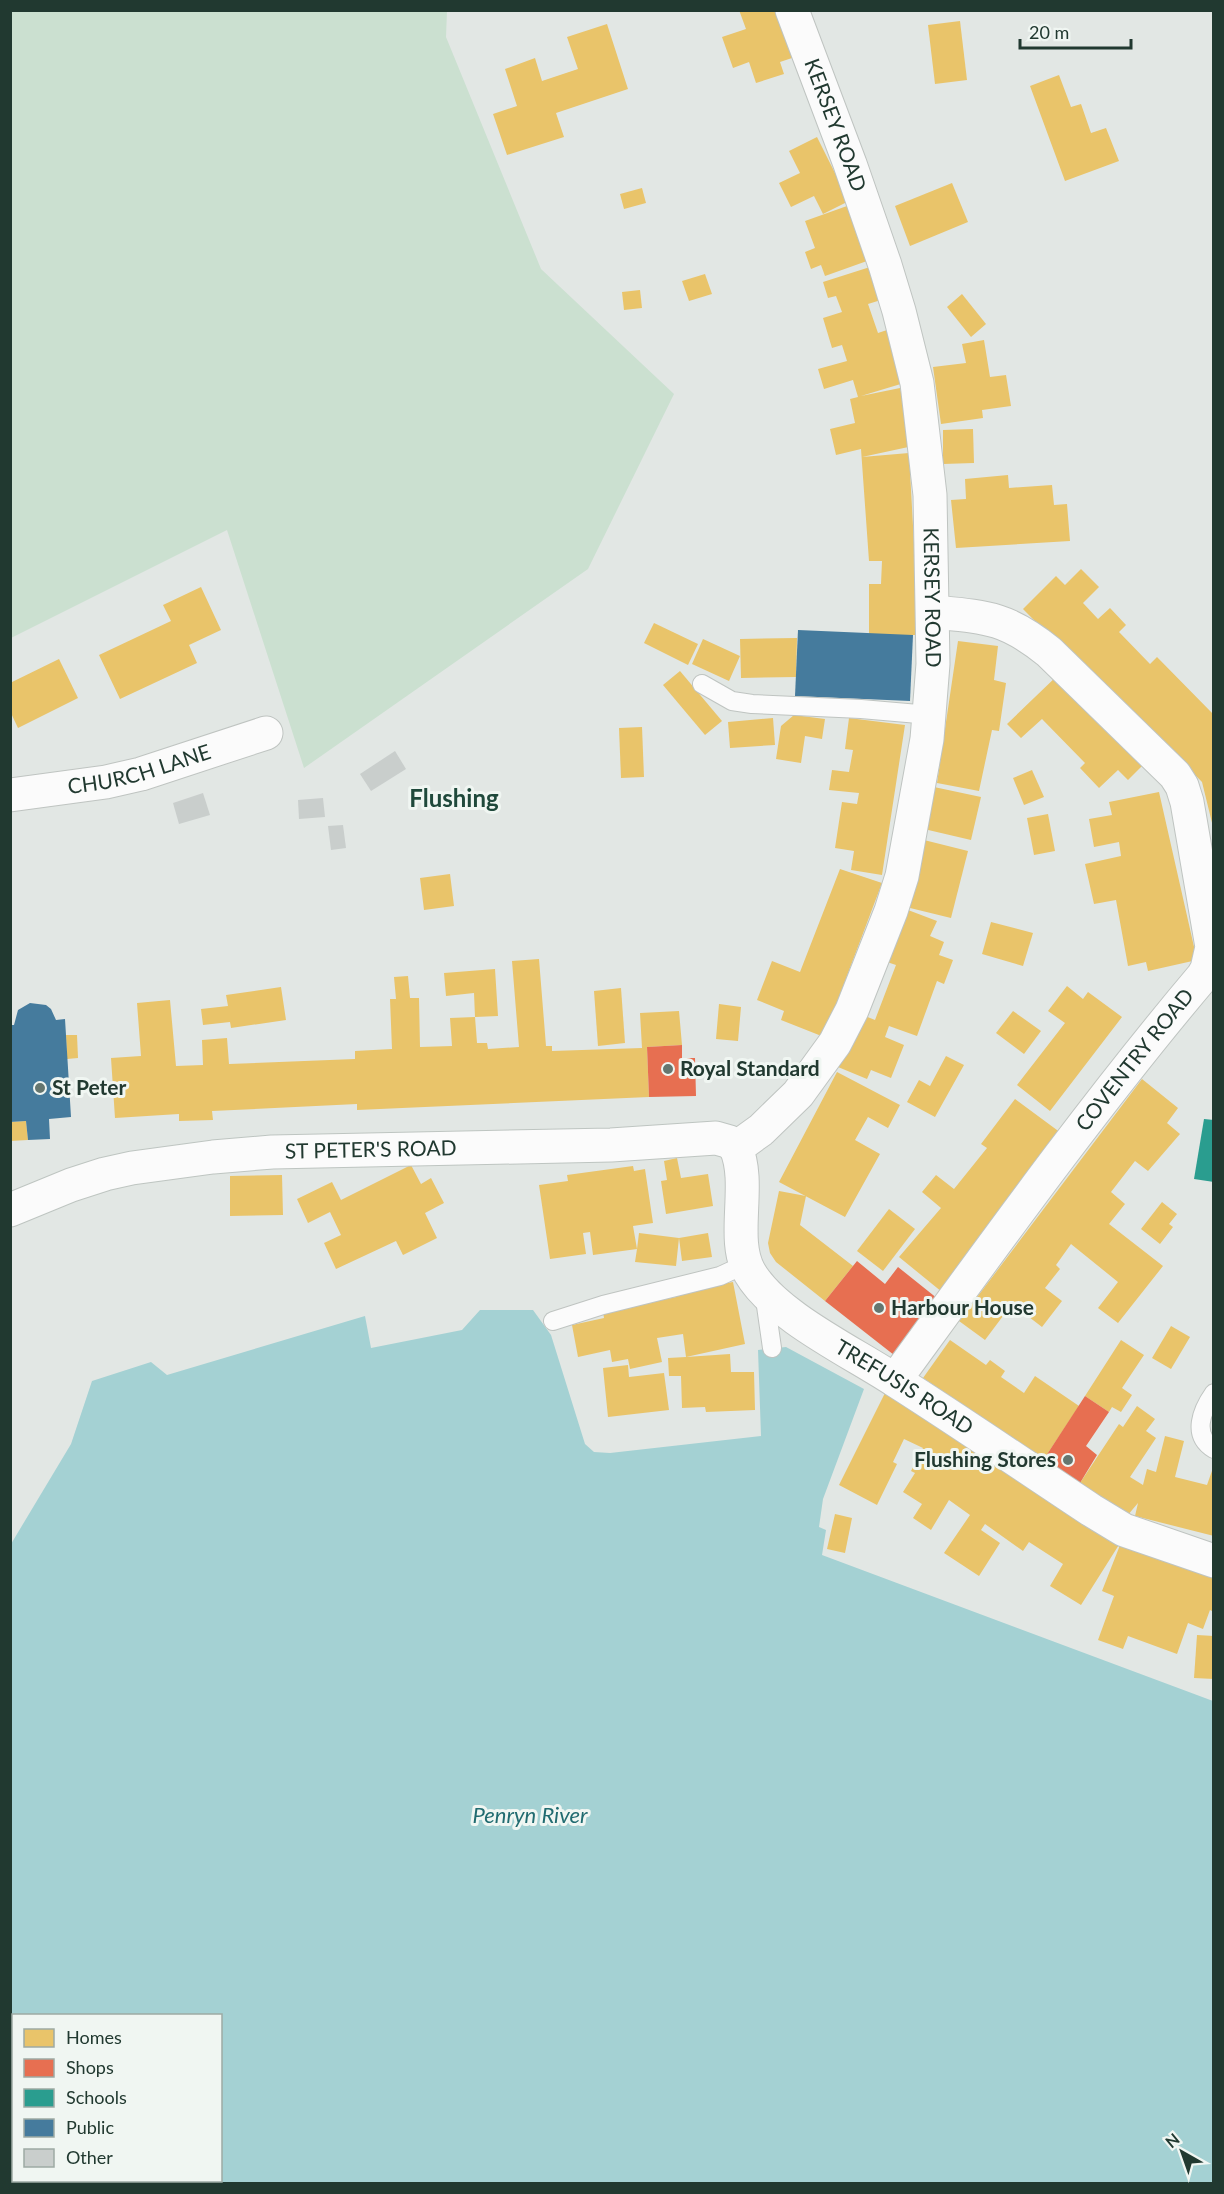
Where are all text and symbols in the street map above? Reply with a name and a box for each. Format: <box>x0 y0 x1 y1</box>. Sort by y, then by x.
scale bar <box>1020 12 1131 50</box>
text: 20 m <box>1029 21 1069 43</box>
street label: KERSEY ROAD <box>800 55 873 195</box>
street label: KERSEY ROAD <box>920 527 947 668</box>
street label: CHURCH LANE <box>66 738 214 798</box>
district label: Flushing <box>409 783 499 812</box>
street label: COVENTRY ROAD <box>1070 983 1198 1135</box>
place label: Royal Standard <box>680 1055 820 1080</box>
marker: Royal Standard <box>661 1062 675 1076</box>
place label: St Peter <box>52 1074 127 1099</box>
marker: St Peter <box>33 1081 47 1095</box>
street label: ST PETER'S ROAD <box>285 1134 457 1163</box>
place label: Harbour House <box>891 1294 1034 1319</box>
marker: Harbour House <box>872 1301 886 1315</box>
street label: TREFUSIS ROAD <box>831 1333 979 1439</box>
place label: Flushing Stores <box>914 1446 1056 1471</box>
marker: Flushing Stores <box>1061 1453 1075 1467</box>
water label: Penryn River <box>473 1801 588 1828</box>
legend <box>12 2014 222 2182</box>
text: Homes <box>66 2026 122 2048</box>
text: Shops <box>66 2056 114 2078</box>
text: Schools <box>66 2086 127 2108</box>
text: Public <box>66 2116 114 2138</box>
north arrow <box>1152 2122 1212 2182</box>
text: N <box>1161 2129 1183 2151</box>
text: Other <box>66 2146 113 2168</box>

